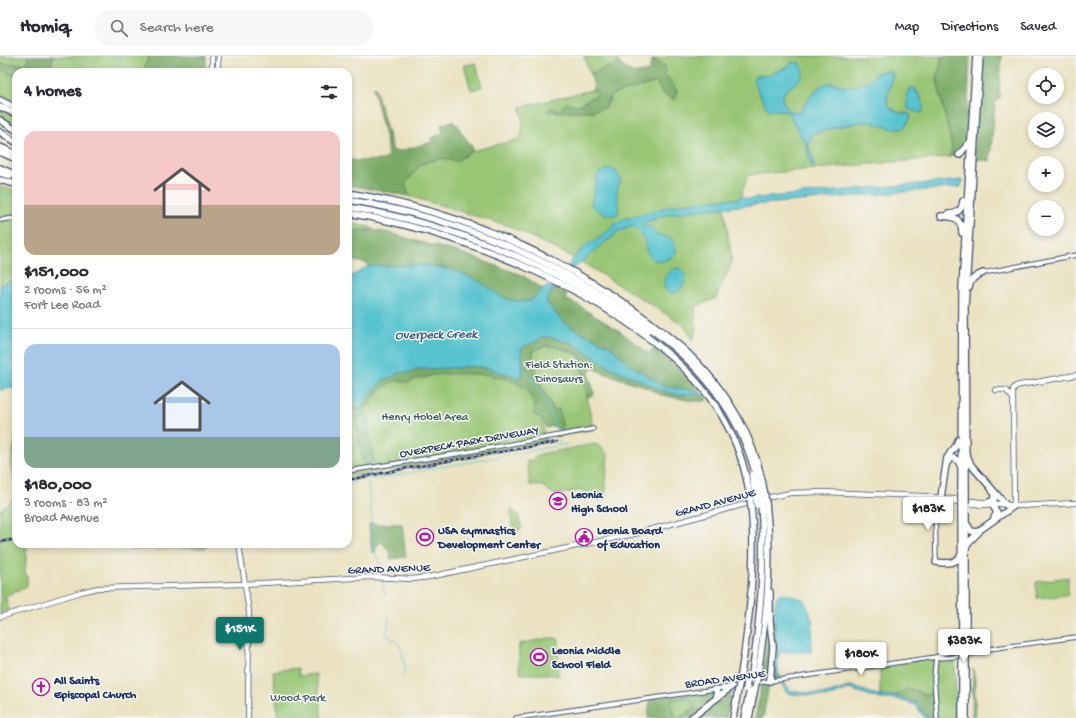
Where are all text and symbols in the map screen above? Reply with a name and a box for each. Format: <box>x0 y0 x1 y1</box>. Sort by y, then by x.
search box <box>94 10 374 46</box>
text: Homiq <box>20 16 70 39</box>
icon: search <box>108 17 130 39</box>
text: Search here <box>140 19 214 37</box>
text: Map <box>895 19 919 36</box>
text: Directions <box>941 19 998 36</box>
text: Saved <box>1020 19 1056 36</box>
map controls <box>1028 68 1064 236</box>
button: locate <box>1028 68 1064 104</box>
icon: filters <box>318 81 340 103</box>
text: 4 homes <box>24 82 81 102</box>
button: layers <box>1028 112 1064 148</box>
button: + <box>1028 156 1064 192</box>
icon: home <box>146 157 218 229</box>
button: − <box>1028 200 1064 236</box>
text: $151,000 <box>24 263 89 283</box>
text: 2 rooms · 56 m² <box>24 283 107 298</box>
text: Fort Lee Road <box>24 298 100 313</box>
water label: Overpeck Creek <box>395 327 478 344</box>
park label: Field Station: Dinosaurs <box>524 359 593 387</box>
icon: home <box>146 370 218 442</box>
park label: Henry Hobel Area <box>381 411 469 425</box>
street label: OVERPECK PARK DRIVEWAY <box>399 424 540 462</box>
text: $180,000 <box>24 476 92 496</box>
street label: GRAND AVENUE <box>674 486 758 521</box>
place label: Leonia High School <box>571 489 628 517</box>
school or university icon: Leonia High School <box>548 491 568 511</box>
text: 3 rooms · 83 m² <box>24 496 108 511</box>
pin: $183K <box>900 497 956 531</box>
text: $183K <box>912 502 944 517</box>
text: Broad Avenue <box>24 511 99 526</box>
place label: USA Gymnastics Development Center <box>437 525 542 553</box>
place label: Leonia Board of Education <box>596 525 664 553</box>
sports icon: USA Gymnastics Development Center <box>415 527 435 547</box>
public building icon: Leonia Board of Education <box>574 527 594 547</box>
street label: GRAND AVENUE <box>347 562 431 578</box>
pin: $151K <box>212 617 268 651</box>
text: $151K <box>225 622 255 637</box>
pin: $383K <box>936 629 992 663</box>
text: $383K <box>947 634 981 649</box>
pin: $180K <box>833 642 889 676</box>
place label: Leonia Middle School Field <box>552 645 621 673</box>
sports icon: Leonia Middle School Field <box>529 647 549 667</box>
text: $180K <box>845 647 877 662</box>
street label: BROAD AVENUE <box>683 667 767 693</box>
place label: All Saints Episcopal Church <box>53 675 137 703</box>
church icon: All Saints Episcopal Church <box>31 677 51 697</box>
park label: Wood Park <box>270 692 327 706</box>

